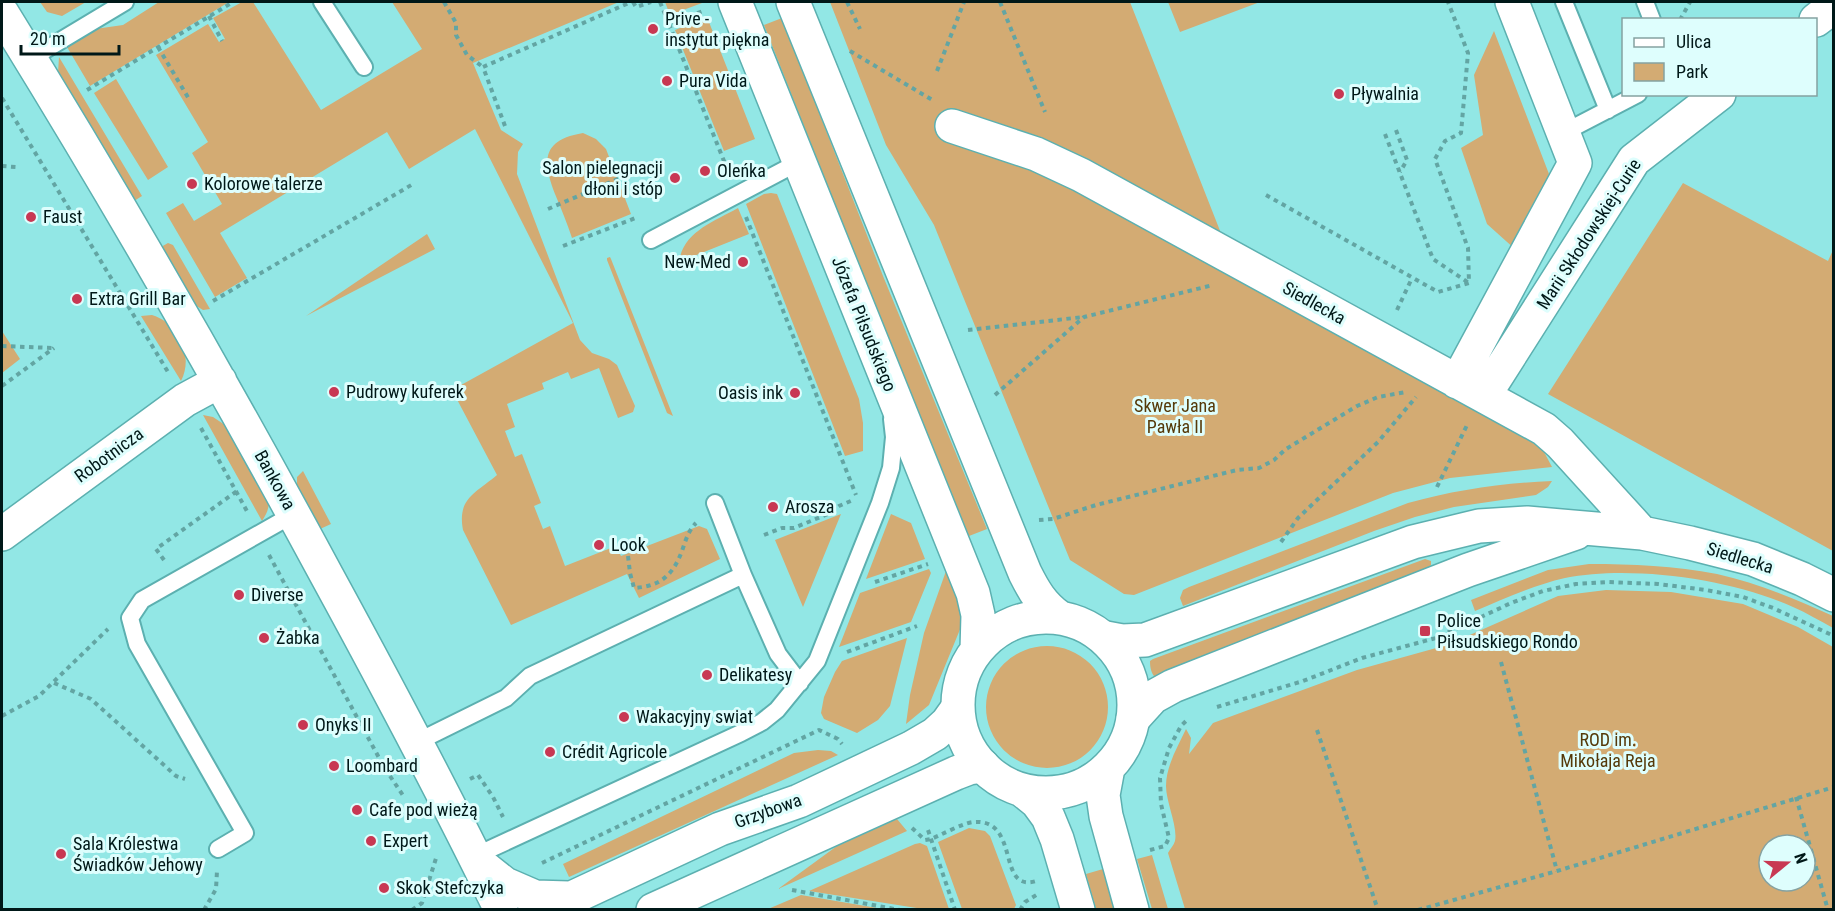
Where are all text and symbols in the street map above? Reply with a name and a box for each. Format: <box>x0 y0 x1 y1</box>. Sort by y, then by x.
place label: Prive - instytut piękna <box>665 8 769 50</box>
scale bar <box>21 18 118 56</box>
legend <box>1622 18 1817 96</box>
marker: Prive - instytut piękna <box>646 22 660 36</box>
text: 20 m <box>30 28 65 49</box>
text: Ulica <box>1676 31 1711 52</box>
text: Park <box>1676 61 1708 82</box>
place label: Pura Vida <box>679 70 747 91</box>
marker: Pura Vida <box>660 74 674 88</box>
place label: Pływalnia <box>1351 83 1419 104</box>
marker: Pływalnia <box>1332 87 1346 101</box>
street label: Marii Skłodowskiej-Curie <box>1532 155 1645 313</box>
place label: Salon pielegnacji dłoni i stóp <box>542 157 663 199</box>
place label: Oleńka <box>717 160 766 181</box>
marker: Oleńka <box>698 164 712 178</box>
marker: Salon pielegnacji dłoni i stóp <box>668 171 682 185</box>
place label: Kolorowe talerze <box>204 173 323 194</box>
marker: Kolorowe talerze <box>185 177 199 191</box>
place label: Faust <box>43 206 82 227</box>
marker: Faust <box>24 210 38 224</box>
place label: New-Med <box>664 251 731 272</box>
street label: Józefa Piłsudskiego <box>828 253 901 394</box>
marker: New-Med <box>736 255 750 269</box>
street label: Siedlecka <box>1279 277 1349 328</box>
place label: Extra Grill Bar <box>89 288 186 309</box>
marker: Extra Grill Bar <box>70 292 84 306</box>
place label: Pudrowy kuferek <box>346 381 464 402</box>
place label: Oasis ink <box>718 382 783 403</box>
marker: Pudrowy kuferek <box>327 385 341 399</box>
marker: Oasis ink <box>788 386 802 400</box>
park label: Skwer Jana Pawła II <box>1134 395 1216 437</box>
street label: Robotnicza <box>70 423 147 486</box>
street label: Bankowa <box>251 446 300 513</box>
place label: Arosza <box>785 496 834 517</box>
marker: Arosza <box>766 500 780 514</box>
place label: Look <box>611 534 646 555</box>
street label: Siedlecka <box>1704 537 1776 578</box>
marker: Look <box>592 538 606 552</box>
place label: Diverse <box>251 584 304 605</box>
marker: Diverse <box>232 588 246 602</box>
place label: Police Piłsudskiego Rondo <box>1437 610 1578 652</box>
marker: Police Piłsudskiego Rondo <box>1418 624 1432 638</box>
place label: Żabka <box>276 627 320 648</box>
marker: Żabka <box>257 631 271 645</box>
place label: Delikatesy <box>719 664 793 685</box>
marker: Delikatesy <box>700 668 714 682</box>
place label: Wakacyjny swiat <box>636 706 753 727</box>
marker: Wakacyjny swiat <box>617 710 631 724</box>
place label: Onyks II <box>315 714 372 735</box>
marker: Onyks II <box>296 718 310 732</box>
park label: ROD im. Mikołaja Reja <box>1560 729 1656 771</box>
place label: Crédit Agricole <box>562 741 667 762</box>
marker: Crédit Agricole <box>543 745 557 759</box>
place label: Loombard <box>346 755 418 776</box>
marker: Loombard <box>327 759 341 773</box>
street label: Grzybowa <box>731 789 804 832</box>
place label: Cafe pod wieżą <box>369 799 478 820</box>
marker: Cafe pod wieżą <box>350 803 364 817</box>
place label: Expert <box>383 830 428 851</box>
place label: Sala Królestwa Świadków Jehowy <box>73 833 203 875</box>
north arrow <box>1757 833 1817 893</box>
marker: Expert <box>364 834 378 848</box>
marker: Sala Królestwa Świadków Jehowy <box>54 847 68 861</box>
text: N <box>1790 851 1811 866</box>
place label: Skok Stefczyka <box>396 877 504 898</box>
marker: Skok Stefczyka <box>377 881 391 895</box>

